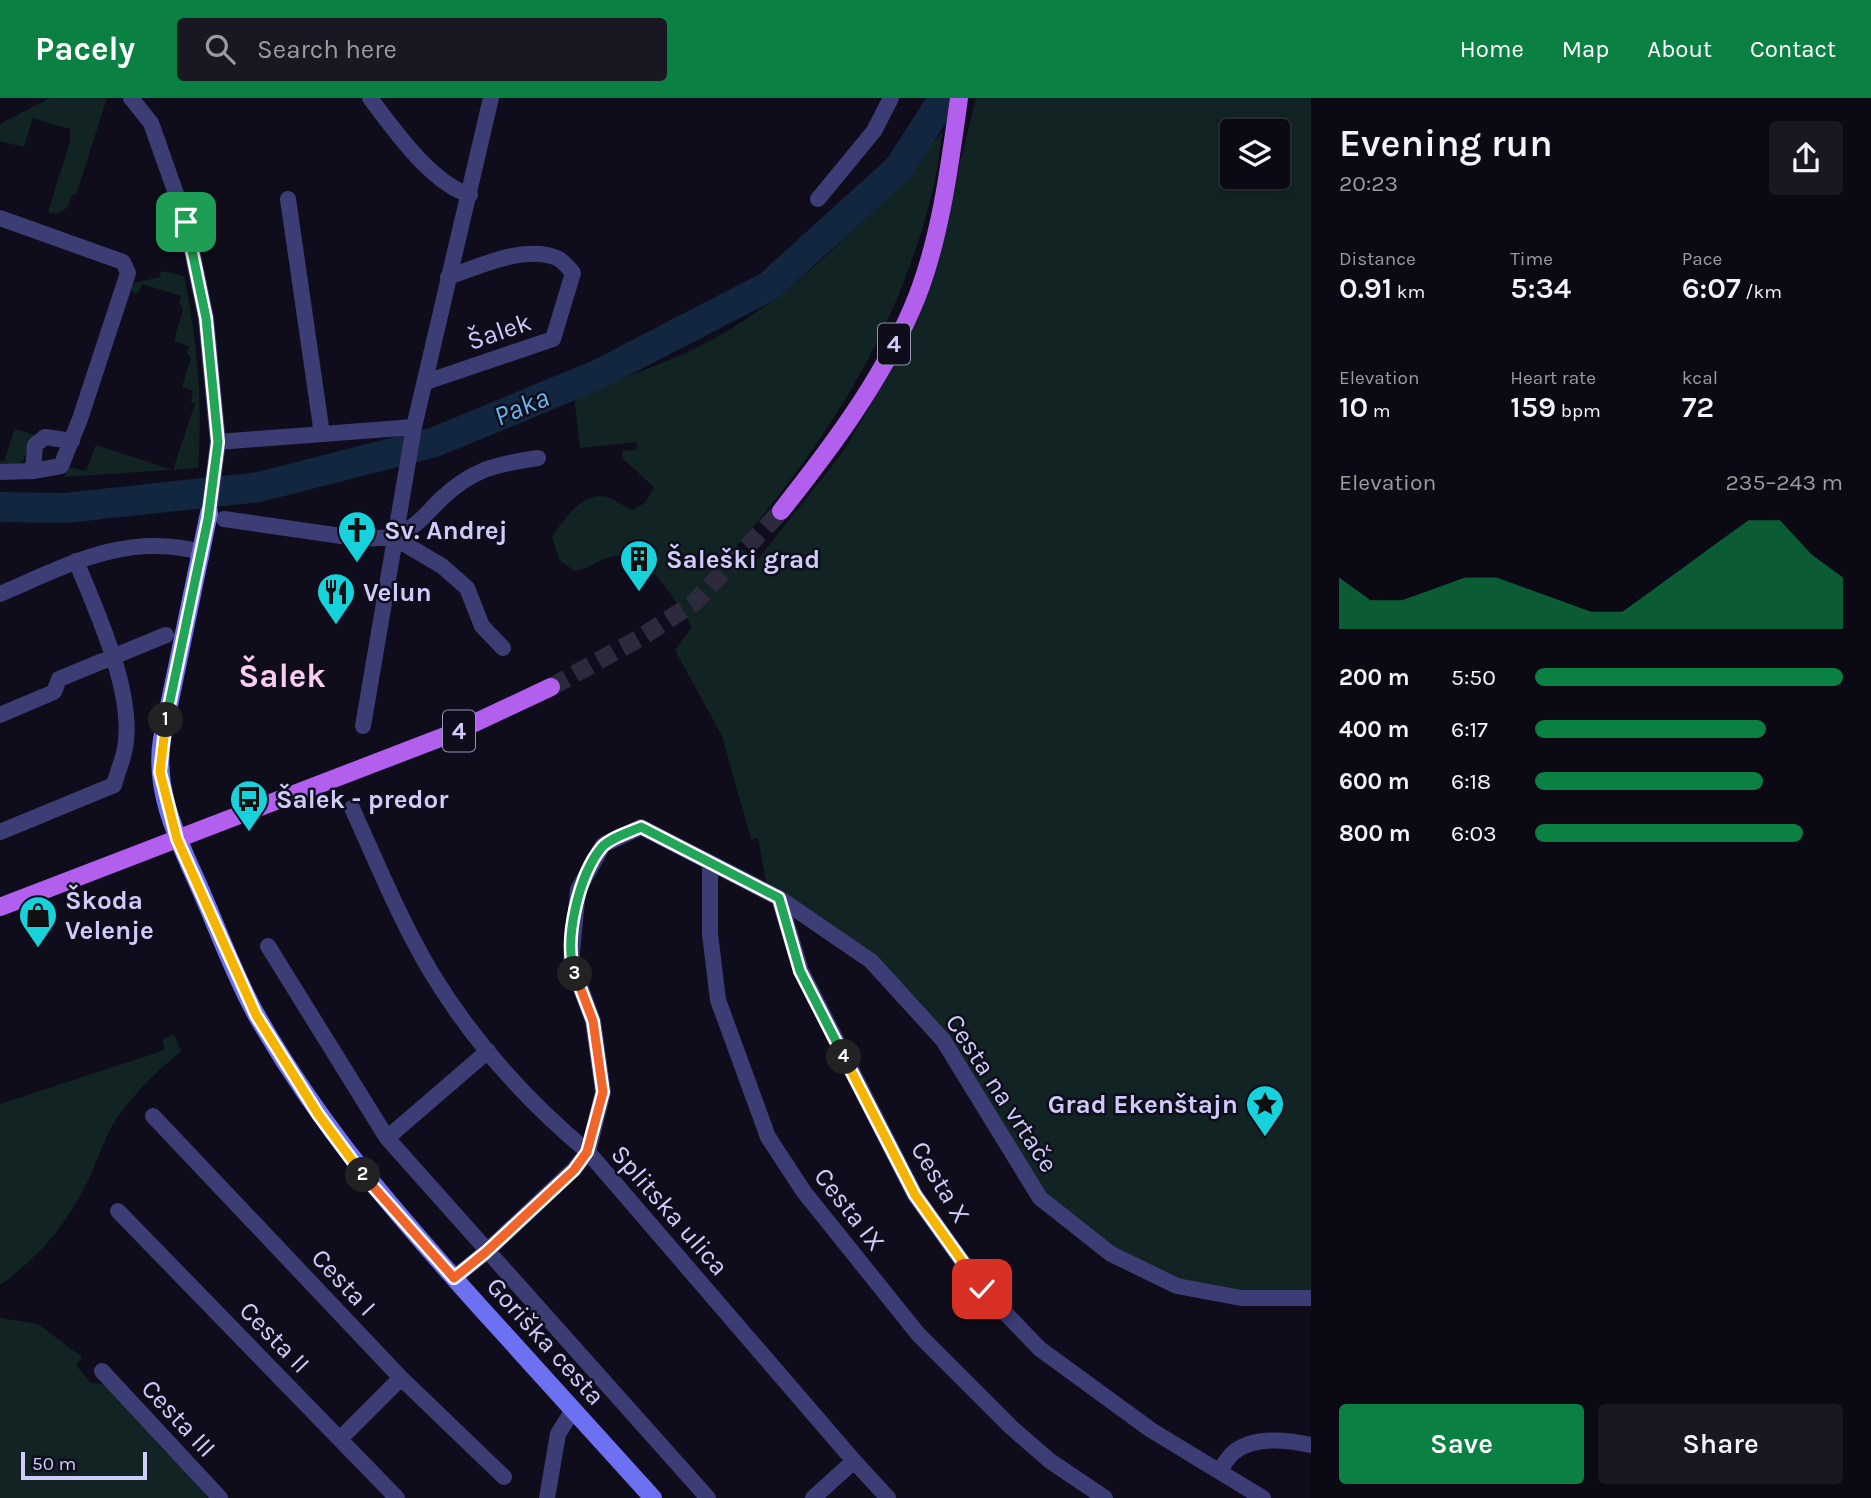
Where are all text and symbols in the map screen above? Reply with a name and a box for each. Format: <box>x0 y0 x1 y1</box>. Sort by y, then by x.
search box <box>177 18 667 81</box>
text: Pacely <box>35 30 135 68</box>
icon: search <box>201 30 239 68</box>
text: Search here <box>257 34 397 65</box>
text: Home <box>1460 35 1524 63</box>
text: Map <box>1562 35 1609 63</box>
text: About <box>1647 35 1712 63</box>
text: Contact <box>1750 35 1836 63</box>
map controls <box>1220 119 1290 189</box>
button: layers <box>1220 119 1290 189</box>
text: Evening run <box>1339 121 1553 166</box>
button: share <box>1769 121 1843 195</box>
text: 20:23 <box>1339 170 1398 197</box>
pin <box>156 192 216 252</box>
icon: arrive <box>167 203 205 241</box>
text: Distance <box>1339 248 1416 270</box>
text: Time <box>1510 248 1553 270</box>
text: Pace <box>1682 248 1722 270</box>
text: 0.91 <box>1339 270 1392 306</box>
text: 5:34 <box>1510 270 1571 306</box>
text: 6:07 <box>1682 270 1741 306</box>
text: km <box>1392 281 1425 303</box>
text: /km <box>1741 281 1782 303</box>
street label: Šalek <box>463 305 535 357</box>
road number: 4 <box>878 324 910 365</box>
text: Elevation <box>1339 367 1419 389</box>
text: Heart rate <box>1510 367 1596 389</box>
text: kcal <box>1682 367 1718 389</box>
water label: Paka <box>489 380 554 433</box>
text: 10 <box>1339 389 1368 425</box>
text: 159 <box>1510 389 1556 425</box>
text: 72 <box>1682 389 1714 425</box>
text: m <box>1368 400 1390 422</box>
text: bpm <box>1556 400 1601 422</box>
text: Elevation <box>1339 469 1436 496</box>
text: 235–243 m <box>1726 469 1843 496</box>
church icon: Sv. Andrej <box>336 509 378 564</box>
place label: Sv. Andrej <box>384 515 507 546</box>
building icon: Šaleški grad <box>618 538 660 593</box>
place label: Šaleški grad <box>666 543 820 575</box>
restaurant icon: Velun <box>315 571 357 626</box>
place label: Velun <box>363 577 432 608</box>
district label: Šalek <box>238 655 326 695</box>
text: 200 m <box>1339 664 1410 691</box>
text: 5:50 <box>1451 664 1496 691</box>
pin: 1 <box>148 702 184 738</box>
text: 1 <box>162 708 169 730</box>
road number: 4 <box>443 710 475 752</box>
text: 400 m <box>1339 716 1409 743</box>
text: 6:17 <box>1451 716 1488 743</box>
text: 600 m <box>1339 768 1410 795</box>
text: 6:18 <box>1451 768 1491 795</box>
bus stop icon: Šalek - predor <box>228 778 270 833</box>
place label: Šalek - predor <box>276 783 449 815</box>
text: 800 m <box>1339 820 1411 847</box>
text: 6:03 <box>1451 820 1497 847</box>
place label: Škoda Velenje <box>65 884 154 946</box>
shop icon: Škoda Velenje <box>17 894 59 949</box>
pin: 3 <box>558 956 592 992</box>
text: 3 <box>569 962 580 984</box>
street label: Cesta na vrtače <box>939 1008 1064 1178</box>
pin: 4 <box>826 1040 862 1074</box>
text: 4 <box>838 1045 849 1067</box>
place icon: Grad Ekenštajn <box>1244 1083 1286 1138</box>
place label: Grad Ekenštajn <box>1048 1089 1238 1120</box>
street label: Cesta X <box>904 1136 977 1229</box>
street label: Splitska ulica <box>604 1139 735 1282</box>
pin: 2 <box>346 1158 380 1192</box>
street label: Cesta IX <box>807 1161 892 1257</box>
text: 2 <box>357 1163 368 1185</box>
street label: Cesta I <box>305 1242 382 1322</box>
pin <box>952 1259 1012 1319</box>
icon: check <box>963 1270 1001 1308</box>
street label: Goriška cesta <box>480 1271 611 1412</box>
street label: Cesta II <box>233 1295 316 1380</box>
street label: Cesta III <box>135 1373 222 1464</box>
button: Save <box>1339 1404 1584 1484</box>
button: Share <box>1598 1404 1843 1484</box>
scale bar <box>21 1449 147 1481</box>
text: 50 m <box>32 1453 76 1475</box>

